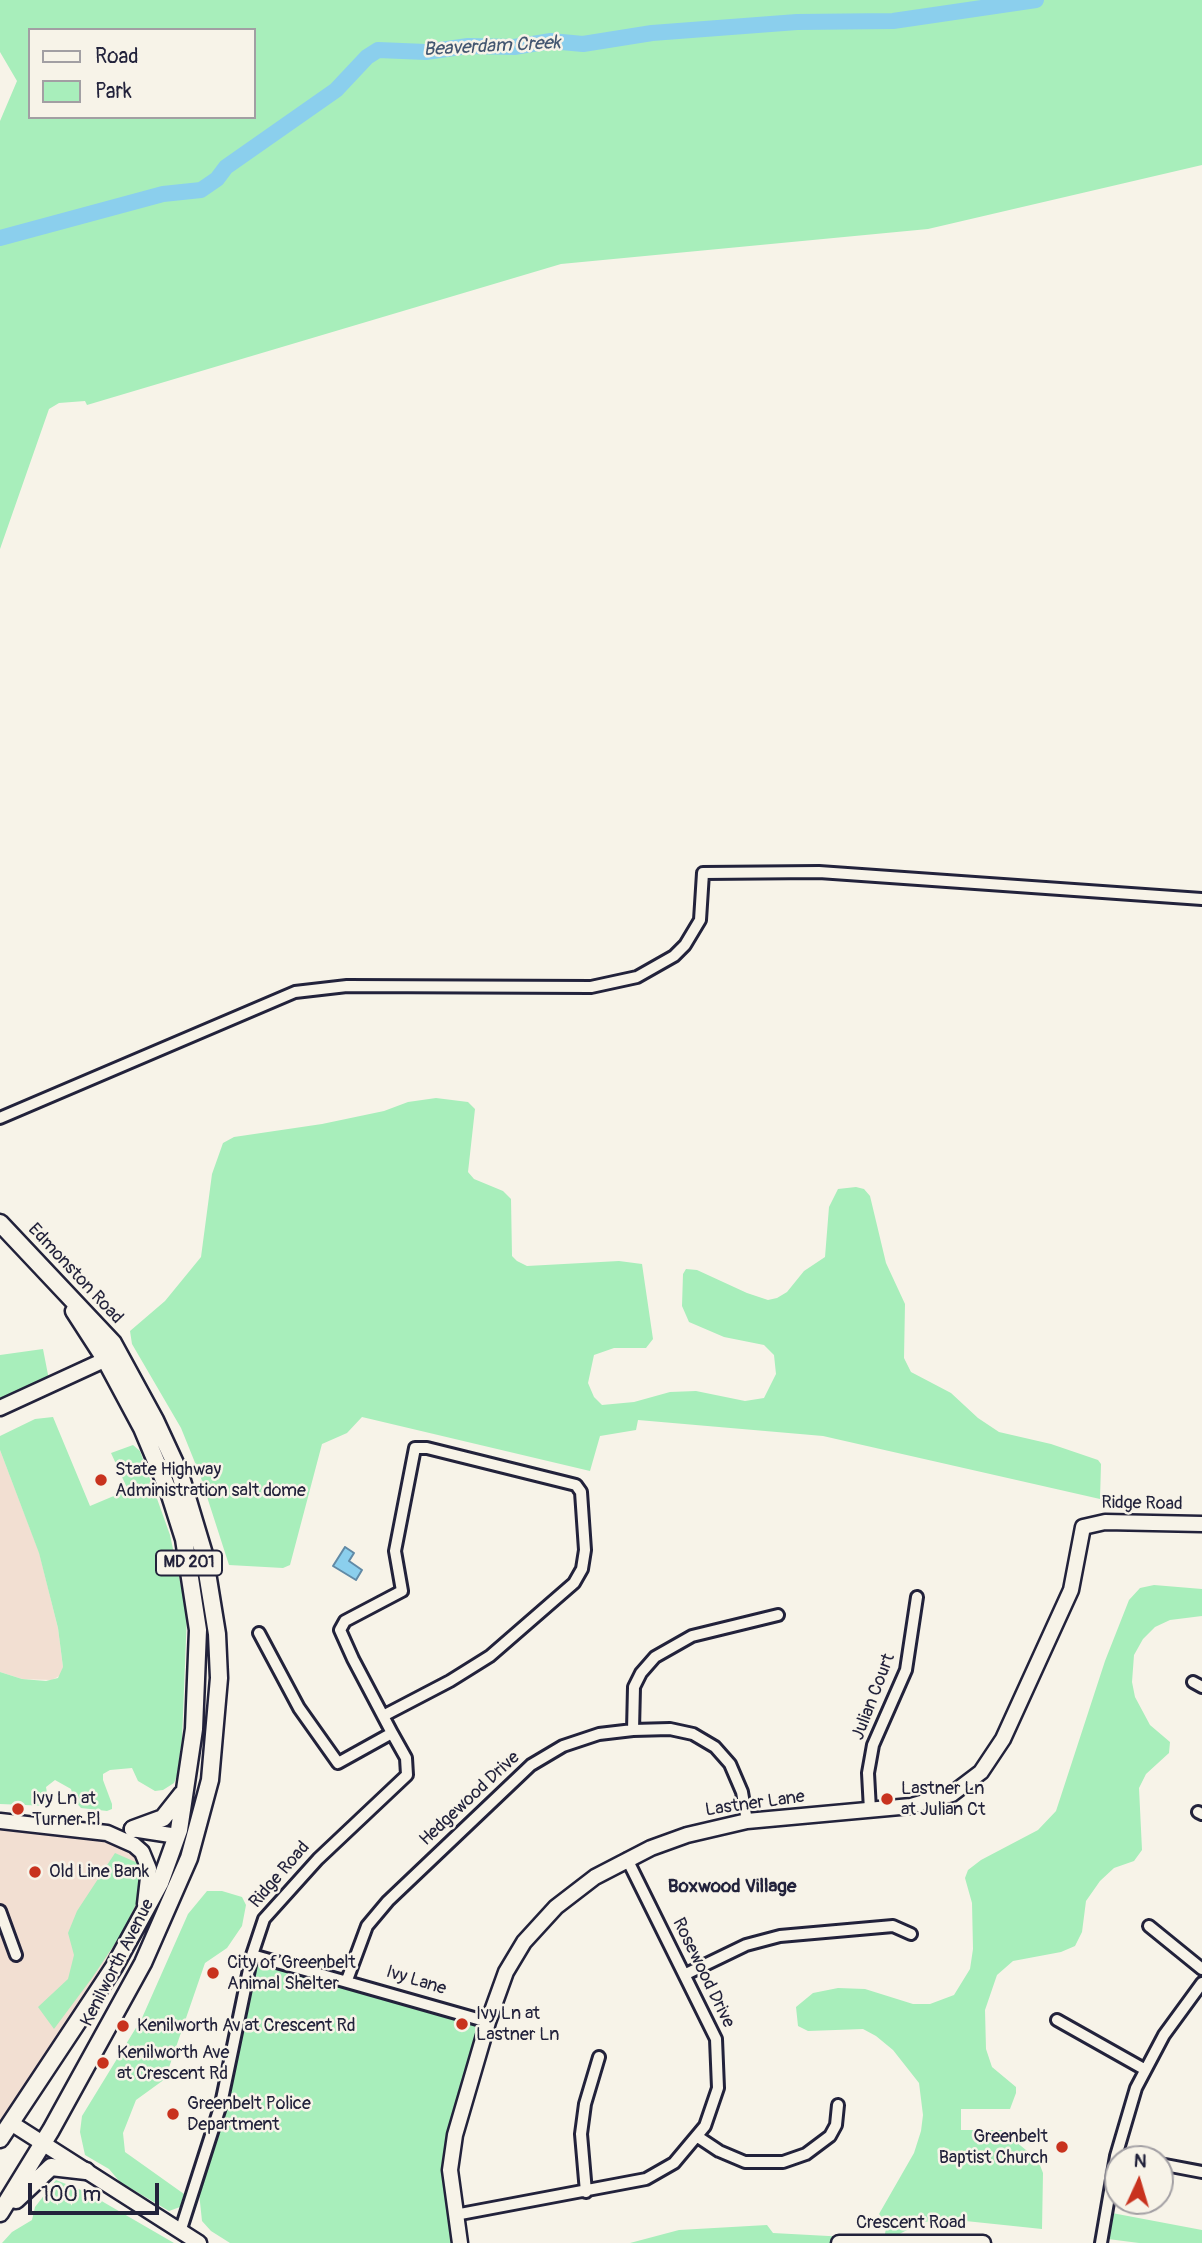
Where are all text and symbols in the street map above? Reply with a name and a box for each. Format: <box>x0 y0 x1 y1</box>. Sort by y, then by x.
legend <box>28 28 256 119</box>
water label: Beaverdam Creek <box>423 32 561 62</box>
text: Road <box>95 43 139 70</box>
text: Park <box>95 78 132 105</box>
street label: Edmonston Road <box>23 1219 127 1329</box>
place label: State Highway Administration salt dome <box>115 1459 306 1502</box>
marker: State Highway Administration salt dome <box>93 1472 109 1488</box>
street label: Ridge Road <box>1101 1492 1183 1516</box>
road number: MD 201 <box>156 1550 222 1576</box>
street label: Julian Court <box>848 1651 900 1743</box>
street label: Hedgewood Drive <box>416 1747 524 1851</box>
place label: Lastner Ln at Julian Ct <box>901 1778 985 1820</box>
street label: Lastner Lane <box>704 1786 806 1822</box>
place label: Ivy Ln at Turner Pl <box>32 1788 101 1830</box>
marker: Lastner Ln at Julian Ct <box>879 1791 895 1807</box>
marker: Ivy Ln at Turner Pl <box>10 1801 26 1817</box>
street label: Ridge Road <box>245 1837 315 1913</box>
place label: Old Line Bank <box>49 1861 149 1883</box>
marker: Old Line Bank <box>27 1864 43 1880</box>
district label: Boxwood Village <box>668 1876 796 1898</box>
street label: Kenilworth Avenue <box>77 1896 159 2030</box>
street label: Rosewood Drive <box>667 1914 739 2032</box>
place label: City of Greenbelt Animal Shelter <box>227 1952 356 1994</box>
street label: Ivy Lane <box>383 1962 449 2000</box>
marker: City of Greenbelt Animal Shelter <box>205 1965 221 1981</box>
place label: Ivy Ln at Lastner Ln <box>476 2003 560 2046</box>
place label: Kenilworth Av at Crescent Rd <box>137 2015 356 2037</box>
marker: Ivy Ln at Lastner Ln <box>454 2016 470 2032</box>
marker: Kenilworth Av at Crescent Rd <box>115 2018 131 2034</box>
place label: Kenilworth Ave at Crescent Rd <box>117 2042 229 2084</box>
marker: Kenilworth Ave at Crescent Rd <box>95 2055 111 2071</box>
place label: Greenbelt Police Department <box>187 2093 311 2136</box>
marker: Greenbelt Police Department <box>165 2106 181 2122</box>
place label: Greenbelt Baptist Church <box>939 2126 1048 2168</box>
marker: Greenbelt Baptist Church <box>1054 2139 1070 2155</box>
north arrow <box>1104 2145 1174 2215</box>
text: N <box>1133 2149 1148 2173</box>
scale bar <box>32 2170 163 2214</box>
text: 100 m <box>41 2181 101 2208</box>
street label: Crescent Road <box>856 2212 966 2234</box>

